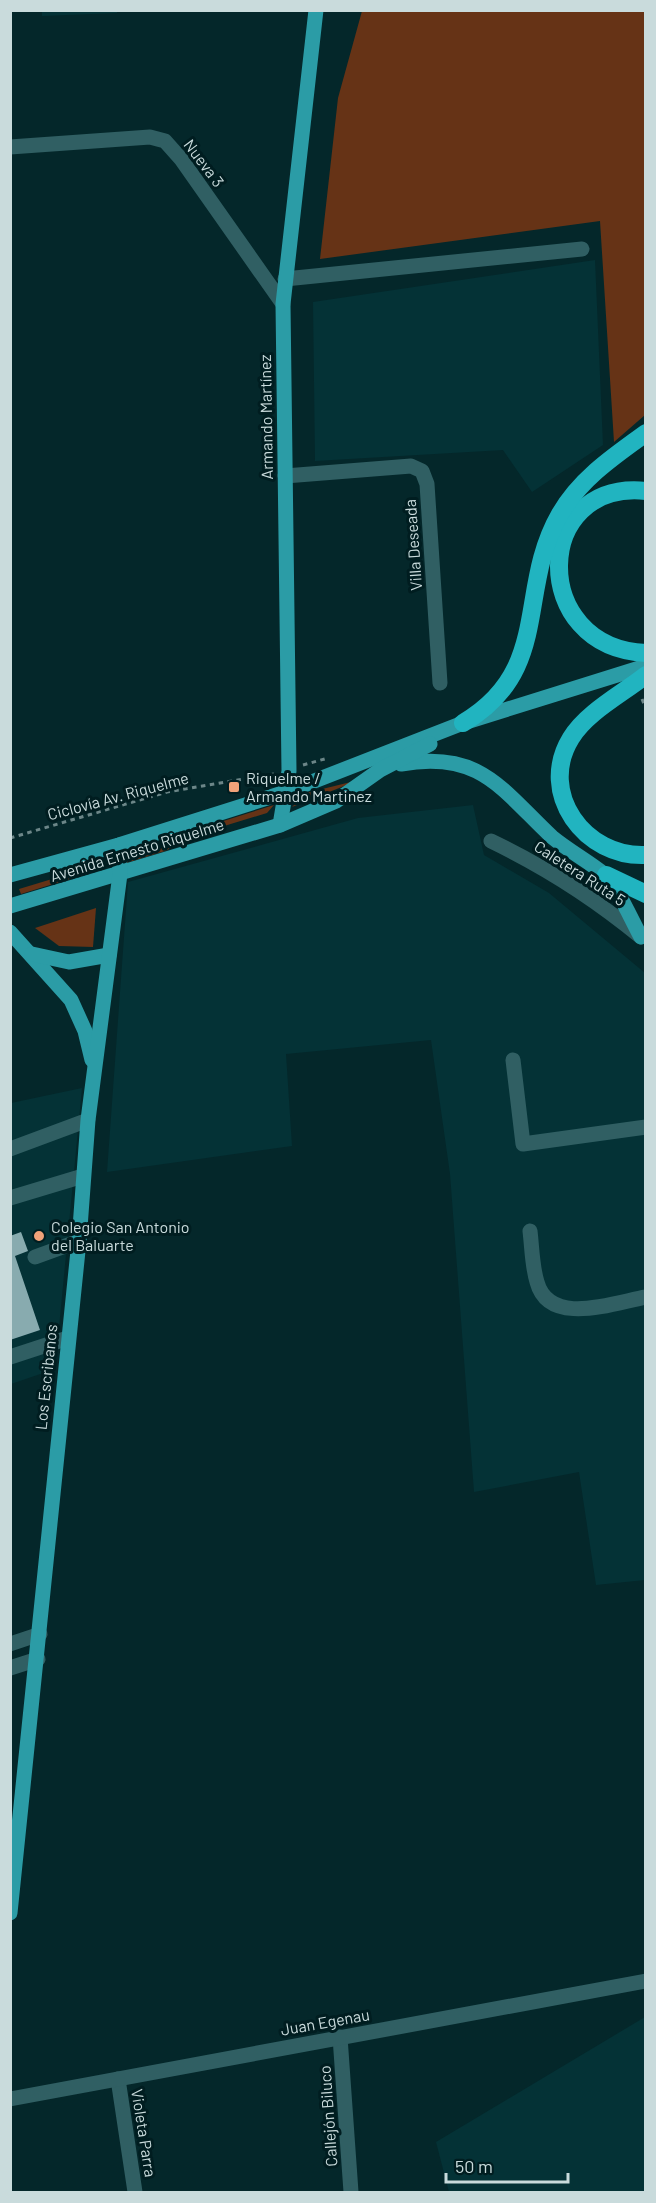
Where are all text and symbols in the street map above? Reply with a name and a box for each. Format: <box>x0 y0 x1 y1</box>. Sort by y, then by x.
street label: Nueva 3 <box>180 135 228 190</box>
street label: Armando Martínez <box>255 354 276 480</box>
street label: Villa Deseada <box>400 499 425 591</box>
street label: Ciclovía Av. Riquelme <box>45 768 191 824</box>
place label: Riquelme / Armando Martinez <box>246 768 372 805</box>
marker: Riquelme / Armando Martinez <box>227 780 241 794</box>
street label: Avenida Ernesto Riquelme <box>48 814 226 885</box>
street label: Caletera Ruta 5 <box>531 836 629 909</box>
place label: Colegio San Antonio del Baluarte <box>51 1217 190 1254</box>
marker: Colegio San Antonio del Baluarte <box>32 1229 46 1243</box>
street label: Los Escribanos <box>31 1323 60 1431</box>
street label: Juan Egenau <box>279 2004 371 2039</box>
street label: Callejón Biluco <box>314 2065 341 2167</box>
street label: Violeta Parra <box>128 2088 161 2178</box>
scale bar <box>446 2146 568 2184</box>
text: 50 m <box>455 2155 493 2177</box>

